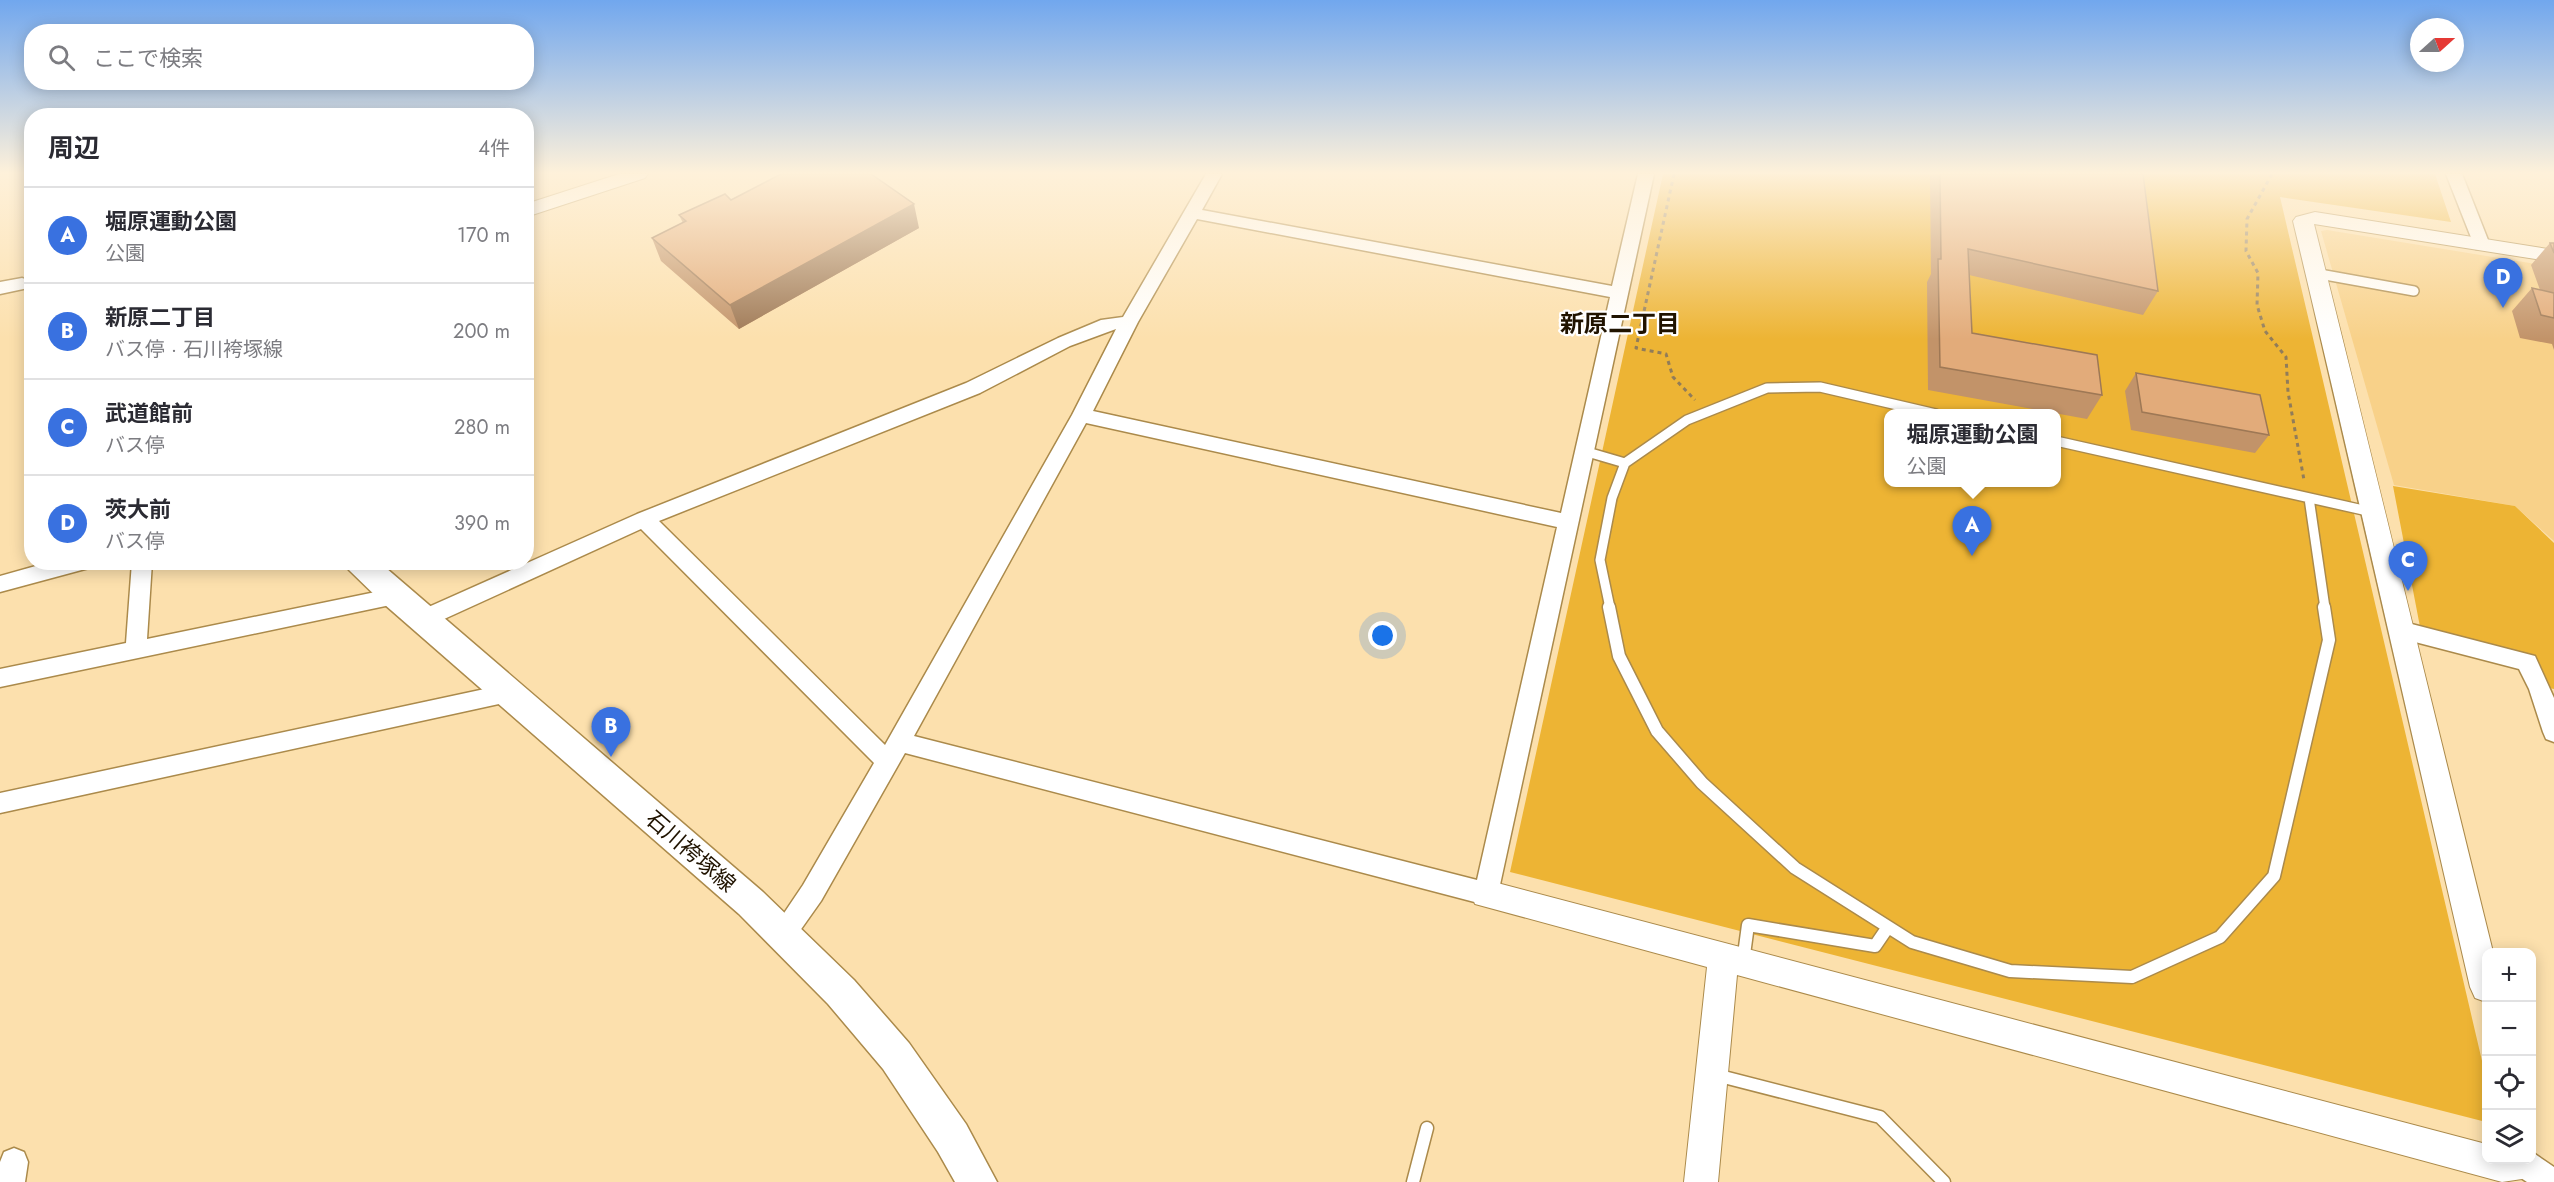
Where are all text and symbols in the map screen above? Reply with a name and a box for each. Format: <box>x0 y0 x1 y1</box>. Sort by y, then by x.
north arrow <box>2410 18 2464 72</box>
search box <box>24 24 534 90</box>
icon: search <box>45 41 78 74</box>
text: ここで検索 <box>93 42 203 74</box>
text: 周辺 <box>48 129 100 167</box>
text: 4件 <box>478 134 510 163</box>
text: 堀原運動公園 <box>105 205 237 237</box>
text: A <box>60 221 75 250</box>
text: 170 m <box>457 221 510 250</box>
text: 公園 <box>105 239 145 268</box>
pin: D <box>2484 258 2522 308</box>
text: 新原二丁目 <box>105 301 215 333</box>
district label: 新原二丁目 <box>1560 306 1680 341</box>
text: B <box>61 317 74 346</box>
text: 200 m <box>453 317 510 346</box>
text: バス停 · 石川袴塚線 <box>105 335 283 364</box>
text: 武道館前 <box>105 397 193 429</box>
popup <box>1884 409 2061 487</box>
text: C <box>60 413 75 442</box>
text: 280 m <box>454 413 510 442</box>
text: 堀原運動公園 <box>1906 418 2039 450</box>
text: バス停 <box>105 431 165 460</box>
text: 公園 <box>1906 452 1946 481</box>
text: 茨大前 <box>105 493 171 525</box>
pin: A <box>1952 506 1992 556</box>
text: D <box>60 509 75 538</box>
text: 390 m <box>454 509 510 538</box>
text: バス停 <box>105 527 165 556</box>
pin: C <box>2388 542 2428 591</box>
your location <box>1368 621 1397 650</box>
pin: B <box>592 708 630 757</box>
street label: 石川袴塚線 <box>639 803 743 899</box>
map controls <box>2482 948 2536 1164</box>
button: + <box>2482 948 2536 1002</box>
button: − <box>2482 1002 2536 1056</box>
button: locate <box>2482 1056 2536 1110</box>
button: layers <box>2482 1110 2536 1164</box>

